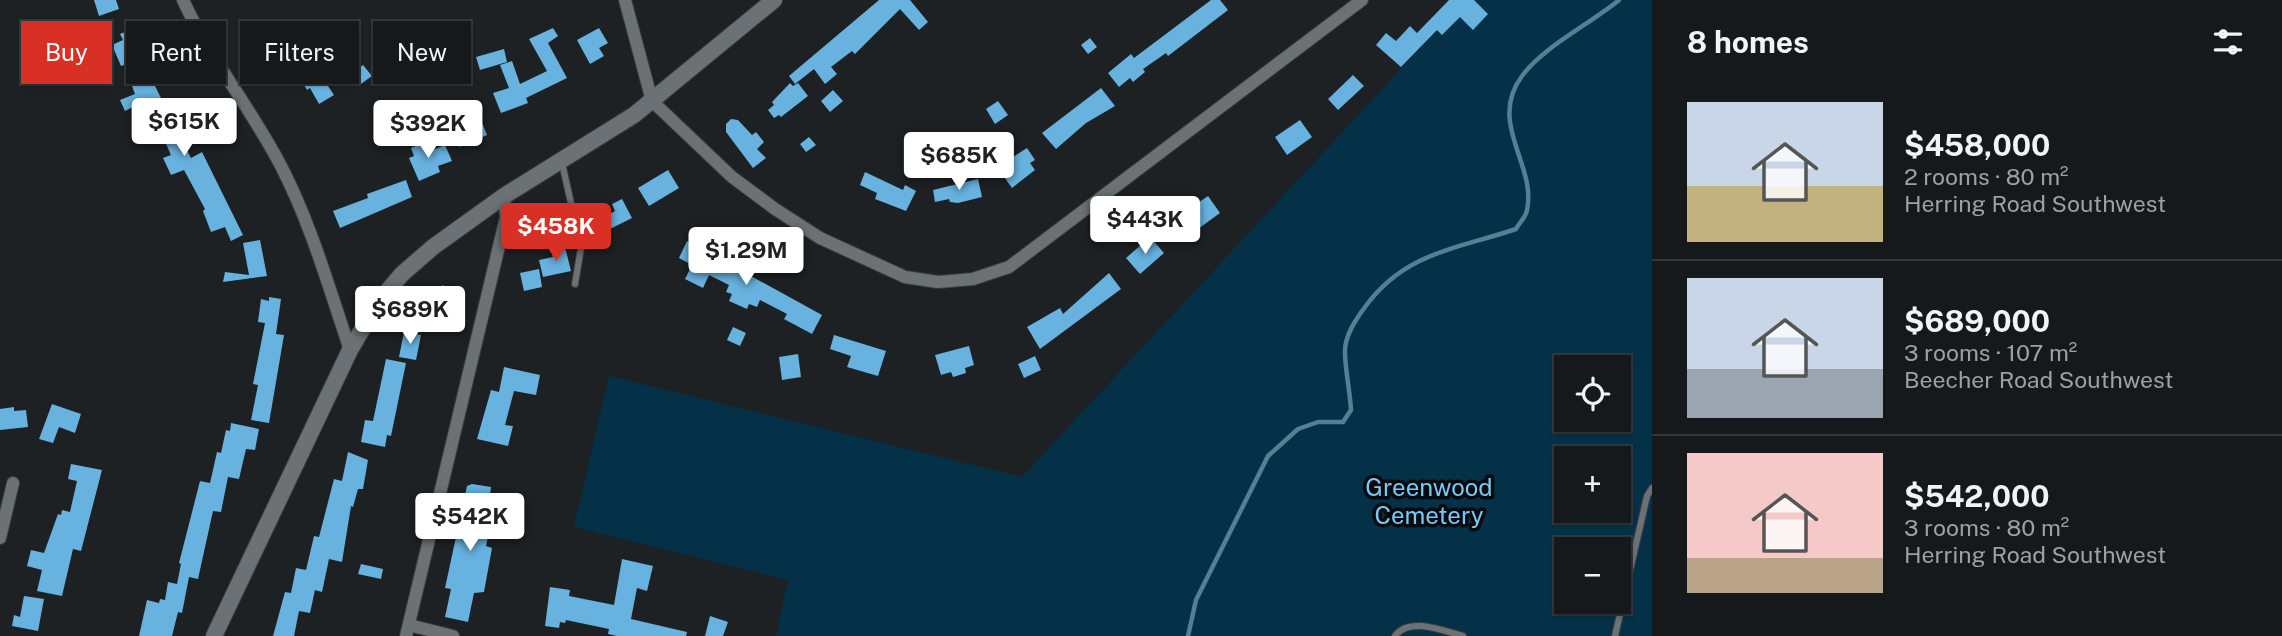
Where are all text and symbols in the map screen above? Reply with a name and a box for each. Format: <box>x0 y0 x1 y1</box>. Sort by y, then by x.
chip: Buy <box>21 21 112 84</box>
chip: Rent <box>126 21 226 84</box>
chip: Filters <box>240 21 359 84</box>
chip: New <box>373 21 471 84</box>
icon: filters <box>2209 23 2247 61</box>
text: 8 homes <box>1687 24 1809 60</box>
pin: $615K <box>135 99 233 158</box>
pin: $392K <box>379 100 477 160</box>
text: $615K <box>148 107 220 134</box>
text: $392K <box>389 109 467 136</box>
text: $458,000 <box>1904 127 2050 163</box>
icon: home <box>1743 130 1827 214</box>
pin: $685K <box>910 132 1008 192</box>
text: $685K <box>920 141 998 168</box>
text: 2 rooms · 80 m² <box>1904 163 2069 190</box>
text: Herring Road Southwest <box>1904 190 2166 217</box>
pin: $443K <box>1096 196 1194 256</box>
pin: $458K <box>507 204 605 263</box>
text: $443K <box>1106 205 1184 232</box>
text: $458K <box>517 212 595 239</box>
pin: $1.29M <box>689 228 803 287</box>
text: $1.29M <box>704 236 788 263</box>
pin: $689K <box>361 286 459 346</box>
text: $689K <box>371 295 449 322</box>
text: $689,000 <box>1904 303 2050 339</box>
icon: home <box>1743 306 1827 390</box>
text: 3 rooms · 107 m² <box>1904 339 2077 366</box>
map controls <box>1554 355 1631 614</box>
button: locate <box>1554 355 1631 432</box>
text: Beecher Road Southwest <box>1904 366 2173 393</box>
button: + <box>1554 446 1631 523</box>
park label: Greenwood Cemetery <box>1365 473 1493 529</box>
text: $542,000 <box>1904 478 2050 514</box>
icon: home <box>1743 481 1827 565</box>
pin: $542K <box>421 494 519 553</box>
text: $542K <box>431 502 509 529</box>
text: 3 rooms · 80 m² <box>1904 514 2069 541</box>
button: − <box>1554 537 1631 614</box>
text: Herring Road Southwest <box>1904 541 2166 568</box>

